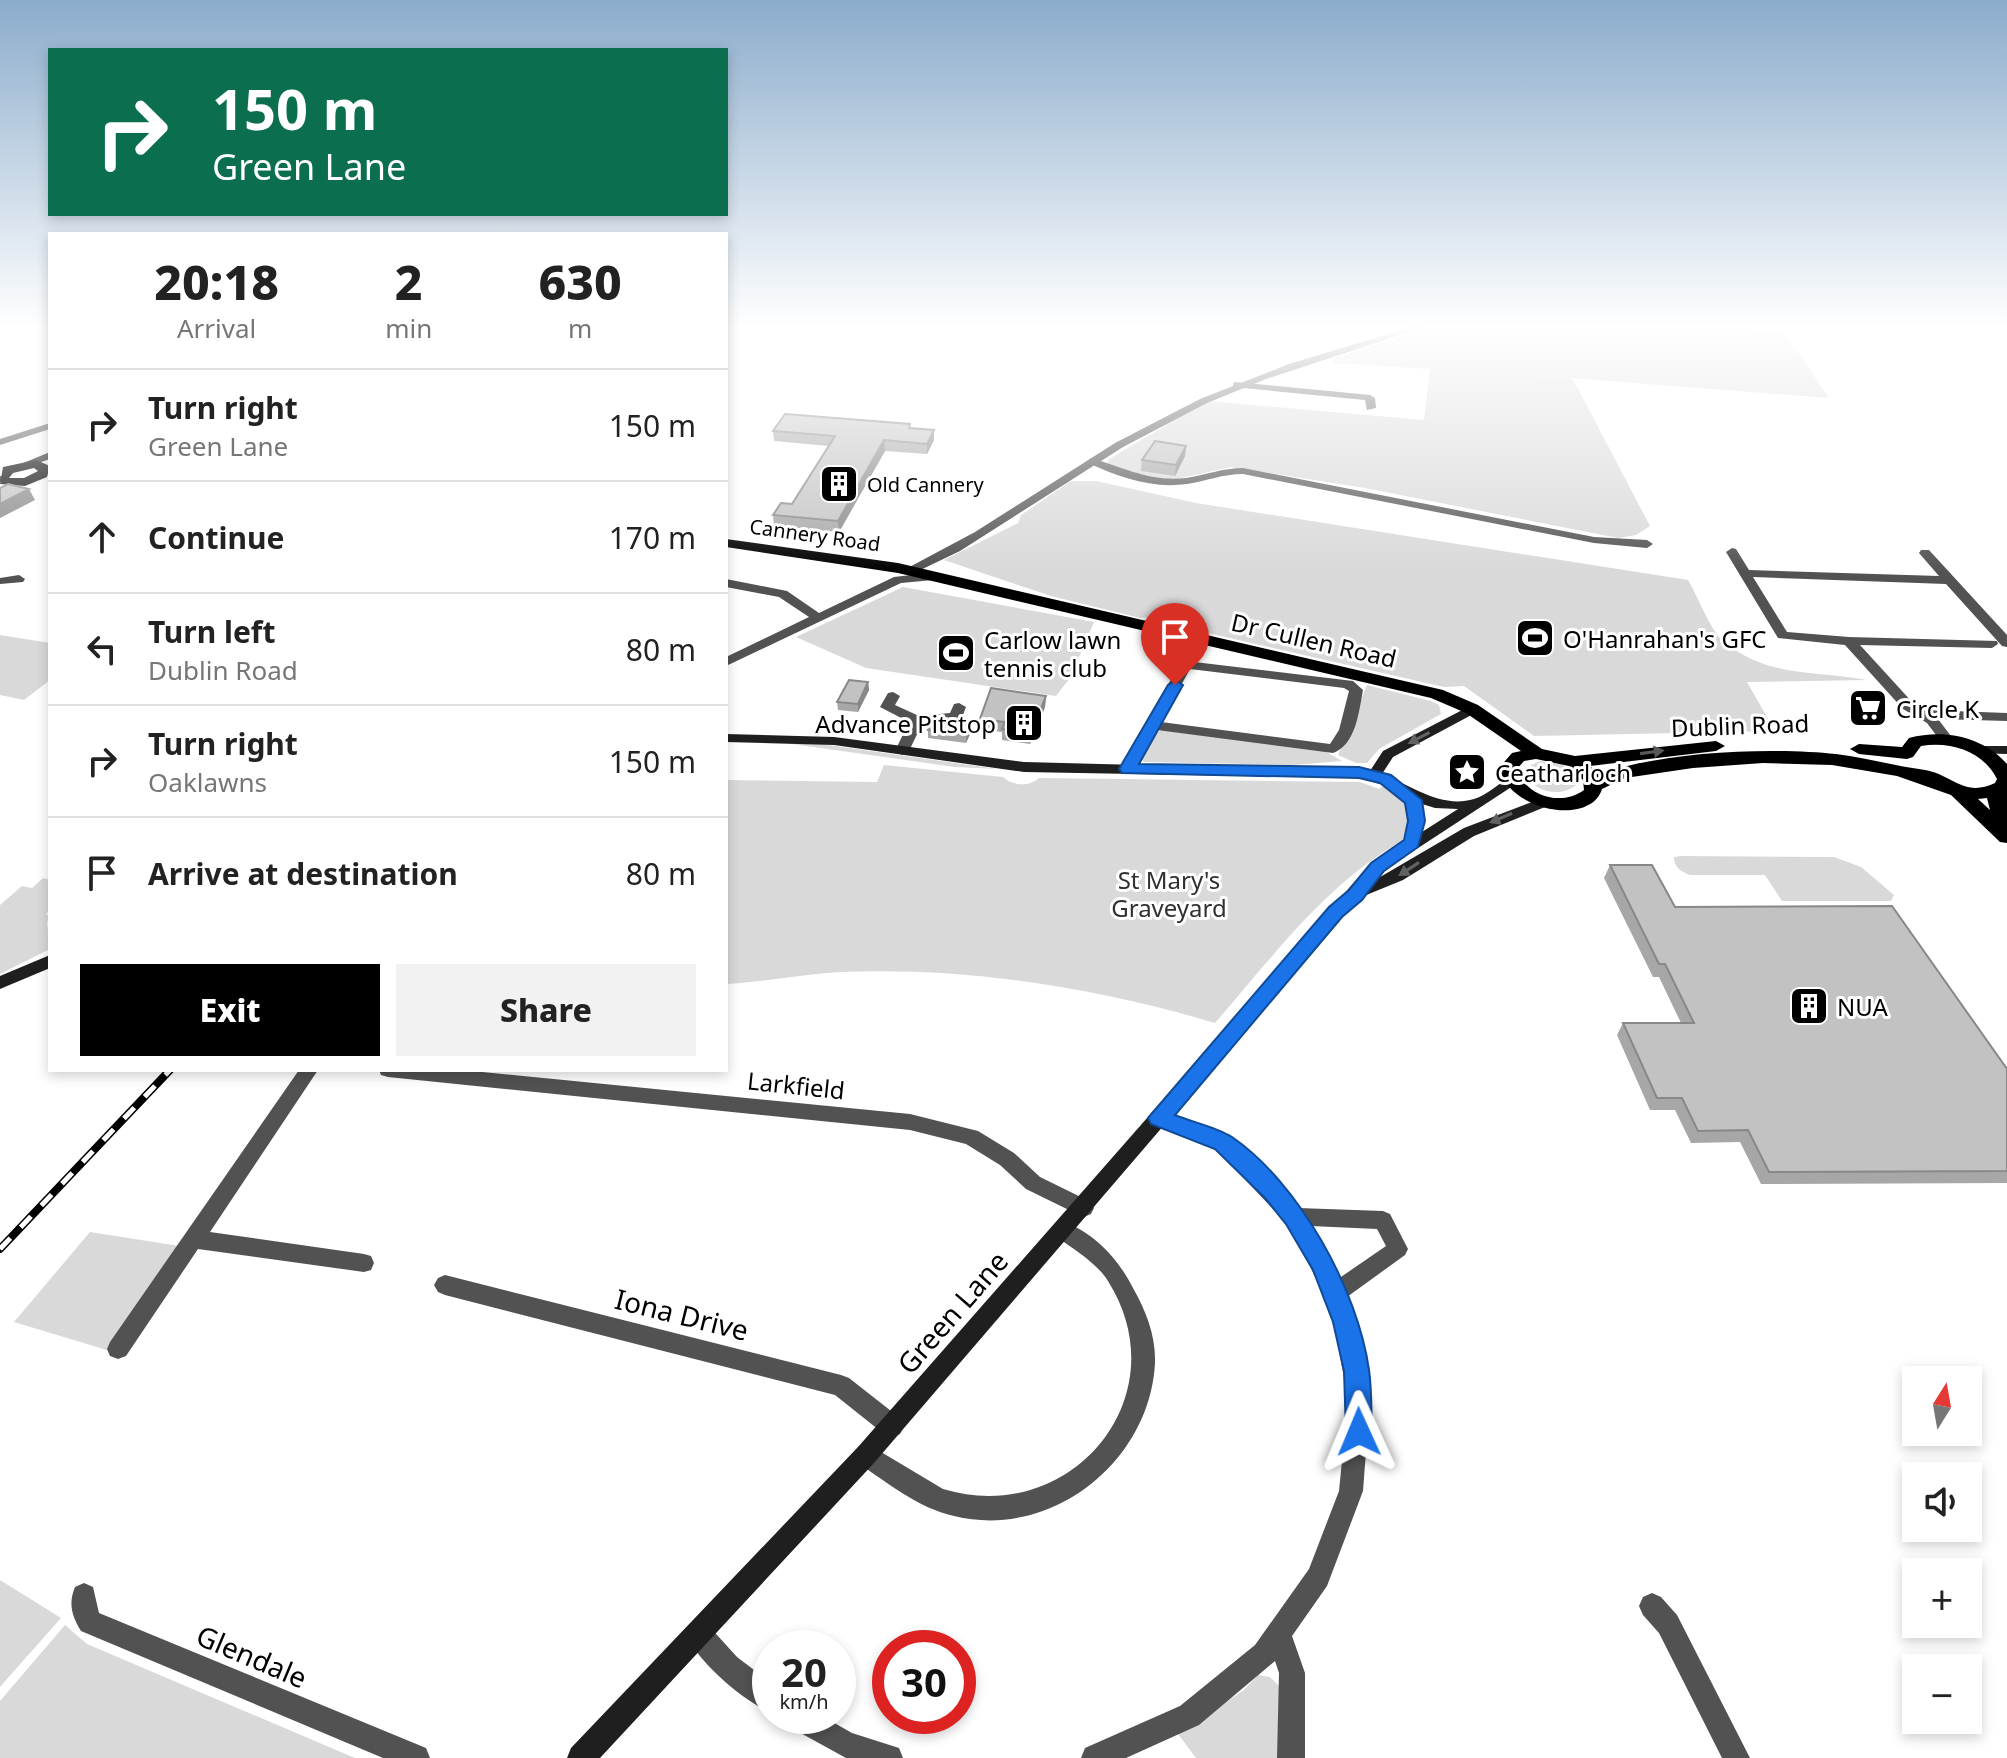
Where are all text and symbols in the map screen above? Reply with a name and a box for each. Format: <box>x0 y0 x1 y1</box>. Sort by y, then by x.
text: 150 m <box>212 70 377 146</box>
icon: right <box>80 80 184 184</box>
text: Green Lane <box>212 142 406 191</box>
text: 20:18 <box>154 249 279 314</box>
text: 2 <box>395 249 423 314</box>
text: 630 <box>539 249 622 314</box>
text: Arrival <box>177 310 256 346</box>
text: min <box>385 310 432 346</box>
text: m <box>568 310 592 346</box>
text: Turn right <box>148 387 298 428</box>
icon: right <box>80 403 124 447</box>
text: 150 m <box>609 405 696 446</box>
text: Green Lane <box>148 428 288 464</box>
building icon: Old Cannery <box>818 463 860 505</box>
place label: Old Cannery <box>867 471 984 498</box>
street label: Cannery Road <box>748 512 882 558</box>
icon: ahead <box>80 515 124 559</box>
text: Continue <box>148 517 284 558</box>
text: 170 m <box>609 517 696 558</box>
pin <box>1141 603 1209 685</box>
street label: Dr Cullen Road <box>1228 605 1400 675</box>
text: Turn left <box>148 611 276 652</box>
icon: arrive <box>1153 615 1197 659</box>
sports icon: O'Hanrahan's GFC <box>1514 617 1556 659</box>
place label: O'Hanrahan's GFC <box>1563 622 1767 655</box>
place label: Carlow lawn tennis club <box>984 623 1121 684</box>
icon: left <box>80 627 124 671</box>
text: 80 m <box>626 629 696 670</box>
sports icon: Carlow lawn tennis club <box>935 632 977 674</box>
text: Dublin Road <box>148 652 298 688</box>
supermarket icon: Circle K <box>1847 687 1889 729</box>
place label: Circle K <box>1896 692 1979 725</box>
building icon: Advance Pitstop <box>1003 702 1045 744</box>
street label: Dublin Road <box>1670 706 1810 744</box>
place label: Advance Pitstop <box>815 707 996 740</box>
text: Turn right <box>148 723 298 764</box>
one-way arrow <box>1408 730 1430 744</box>
icon: right <box>80 739 124 783</box>
text: 150 m <box>609 741 696 782</box>
one-way arrow <box>1640 745 1665 758</box>
place icon: Ceatharloch <box>1446 751 1488 793</box>
place label: Ceatharloch <box>1495 756 1631 789</box>
text: Oaklawns <box>148 764 267 800</box>
one-way arrow <box>1489 811 1513 824</box>
icon: arrive <box>80 851 124 895</box>
text: Arrive at destination <box>148 853 458 894</box>
text: 80 m <box>626 853 696 894</box>
one-way arrow <box>1398 861 1420 875</box>
park label: St Mary's Graveyard <box>1111 863 1227 924</box>
button: Exit <box>80 964 380 1056</box>
button: Share <box>396 964 696 1056</box>
building icon: NUA <box>1788 985 1830 1027</box>
place label: NUA <box>1837 990 1889 1023</box>
street label: Larkfield <box>746 1063 846 1107</box>
street label: Green Lane <box>888 1243 1016 1381</box>
street label: Iona Drive <box>611 1279 753 1349</box>
north arrow <box>1902 1366 1982 1446</box>
map controls <box>1902 1366 1982 1734</box>
position arrow <box>1317 1390 1401 1474</box>
button: sound <box>1902 1462 1982 1542</box>
button: + <box>1902 1558 1982 1638</box>
street label: Glendale <box>191 1616 313 1696</box>
speed limit sign: 30 <box>872 1630 976 1734</box>
text: 20 <box>781 1644 827 1699</box>
button: − <box>1902 1654 1982 1734</box>
text: km/h <box>779 1688 829 1715</box>

